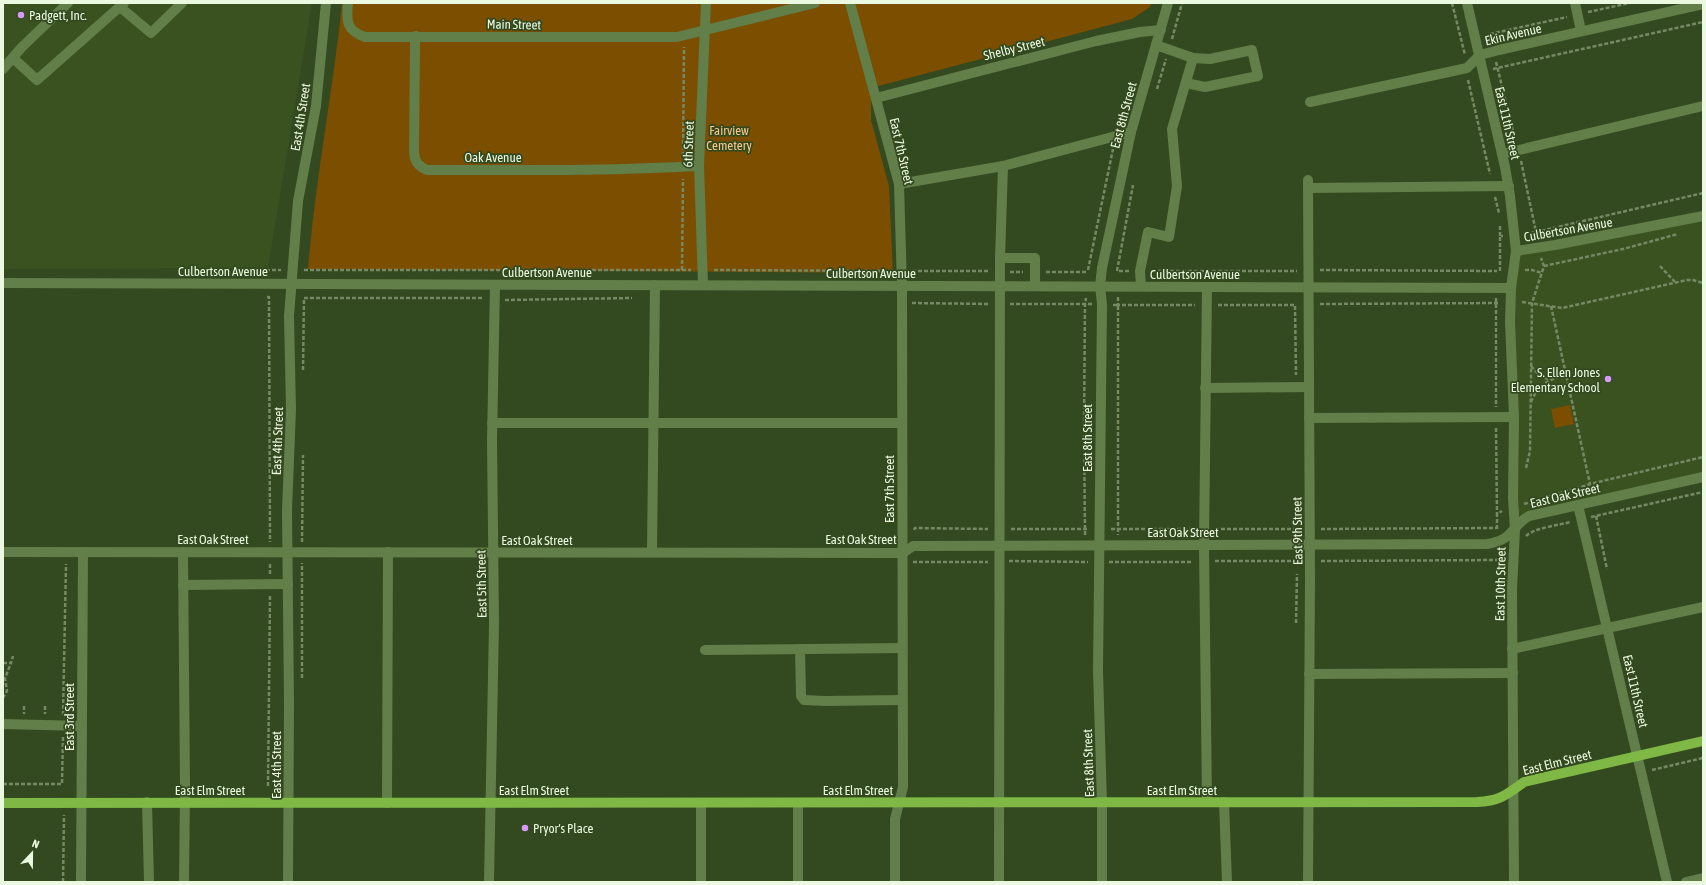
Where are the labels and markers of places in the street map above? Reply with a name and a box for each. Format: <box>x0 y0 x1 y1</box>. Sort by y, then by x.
place label: Padgett, Inc. <box>29 8 87 23</box>
marker: Padgett, Inc. <box>16 10 26 20</box>
place label: S. Ellen Jones Elementary School <box>1511 365 1601 395</box>
marker: S. Ellen Jones Elementary School <box>1603 374 1613 384</box>
place label: Pryor's Place <box>533 821 594 836</box>
marker: Pryor's Place <box>520 823 530 833</box>

